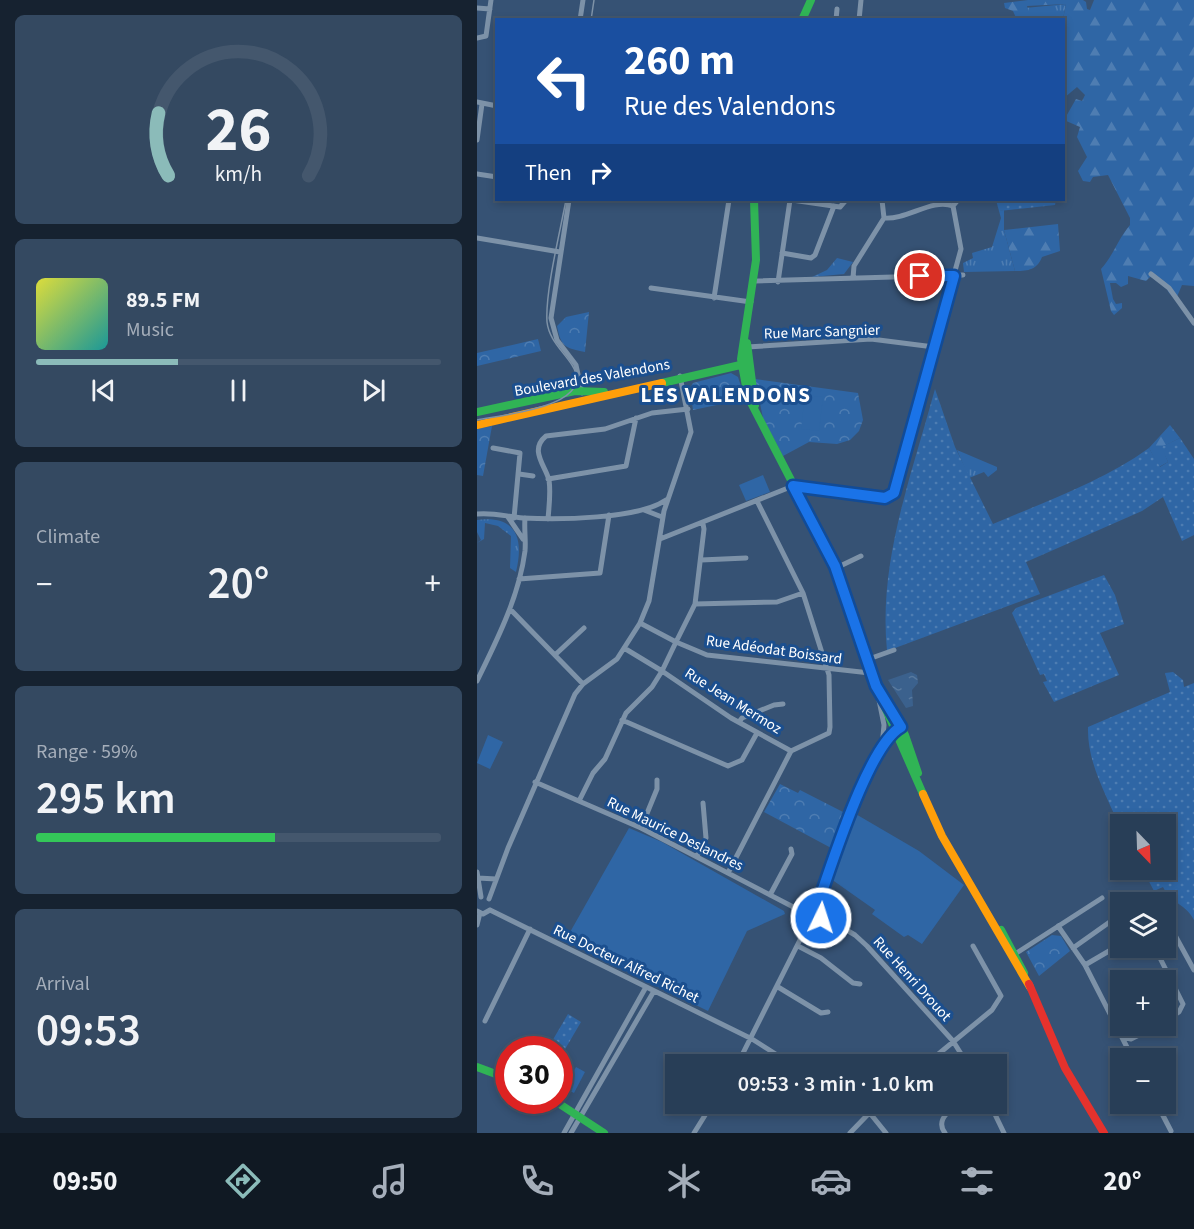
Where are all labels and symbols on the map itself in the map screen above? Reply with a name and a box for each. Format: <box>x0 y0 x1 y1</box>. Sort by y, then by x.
pin <box>894 250 945 301</box>
street label: Rue Marc Sangnier <box>763 319 881 345</box>
street label: Boulevard des Valendons <box>513 354 671 402</box>
district label: LES VALENDONS <box>641 380 811 410</box>
street label: Rue Adéodat Boissard <box>705 630 843 670</box>
street label: Rue Jean Mermoz <box>680 663 786 739</box>
street label: Rue Maurice Deslandres <box>603 792 747 876</box>
north arrow <box>1110 814 1176 880</box>
position arrow <box>789 886 853 950</box>
street label: Rue Docteur Alfred Richet <box>550 920 702 1008</box>
street label: Rue Henri Drouot <box>868 932 956 1026</box>
speed limit sign: 30 <box>495 1036 573 1114</box>

